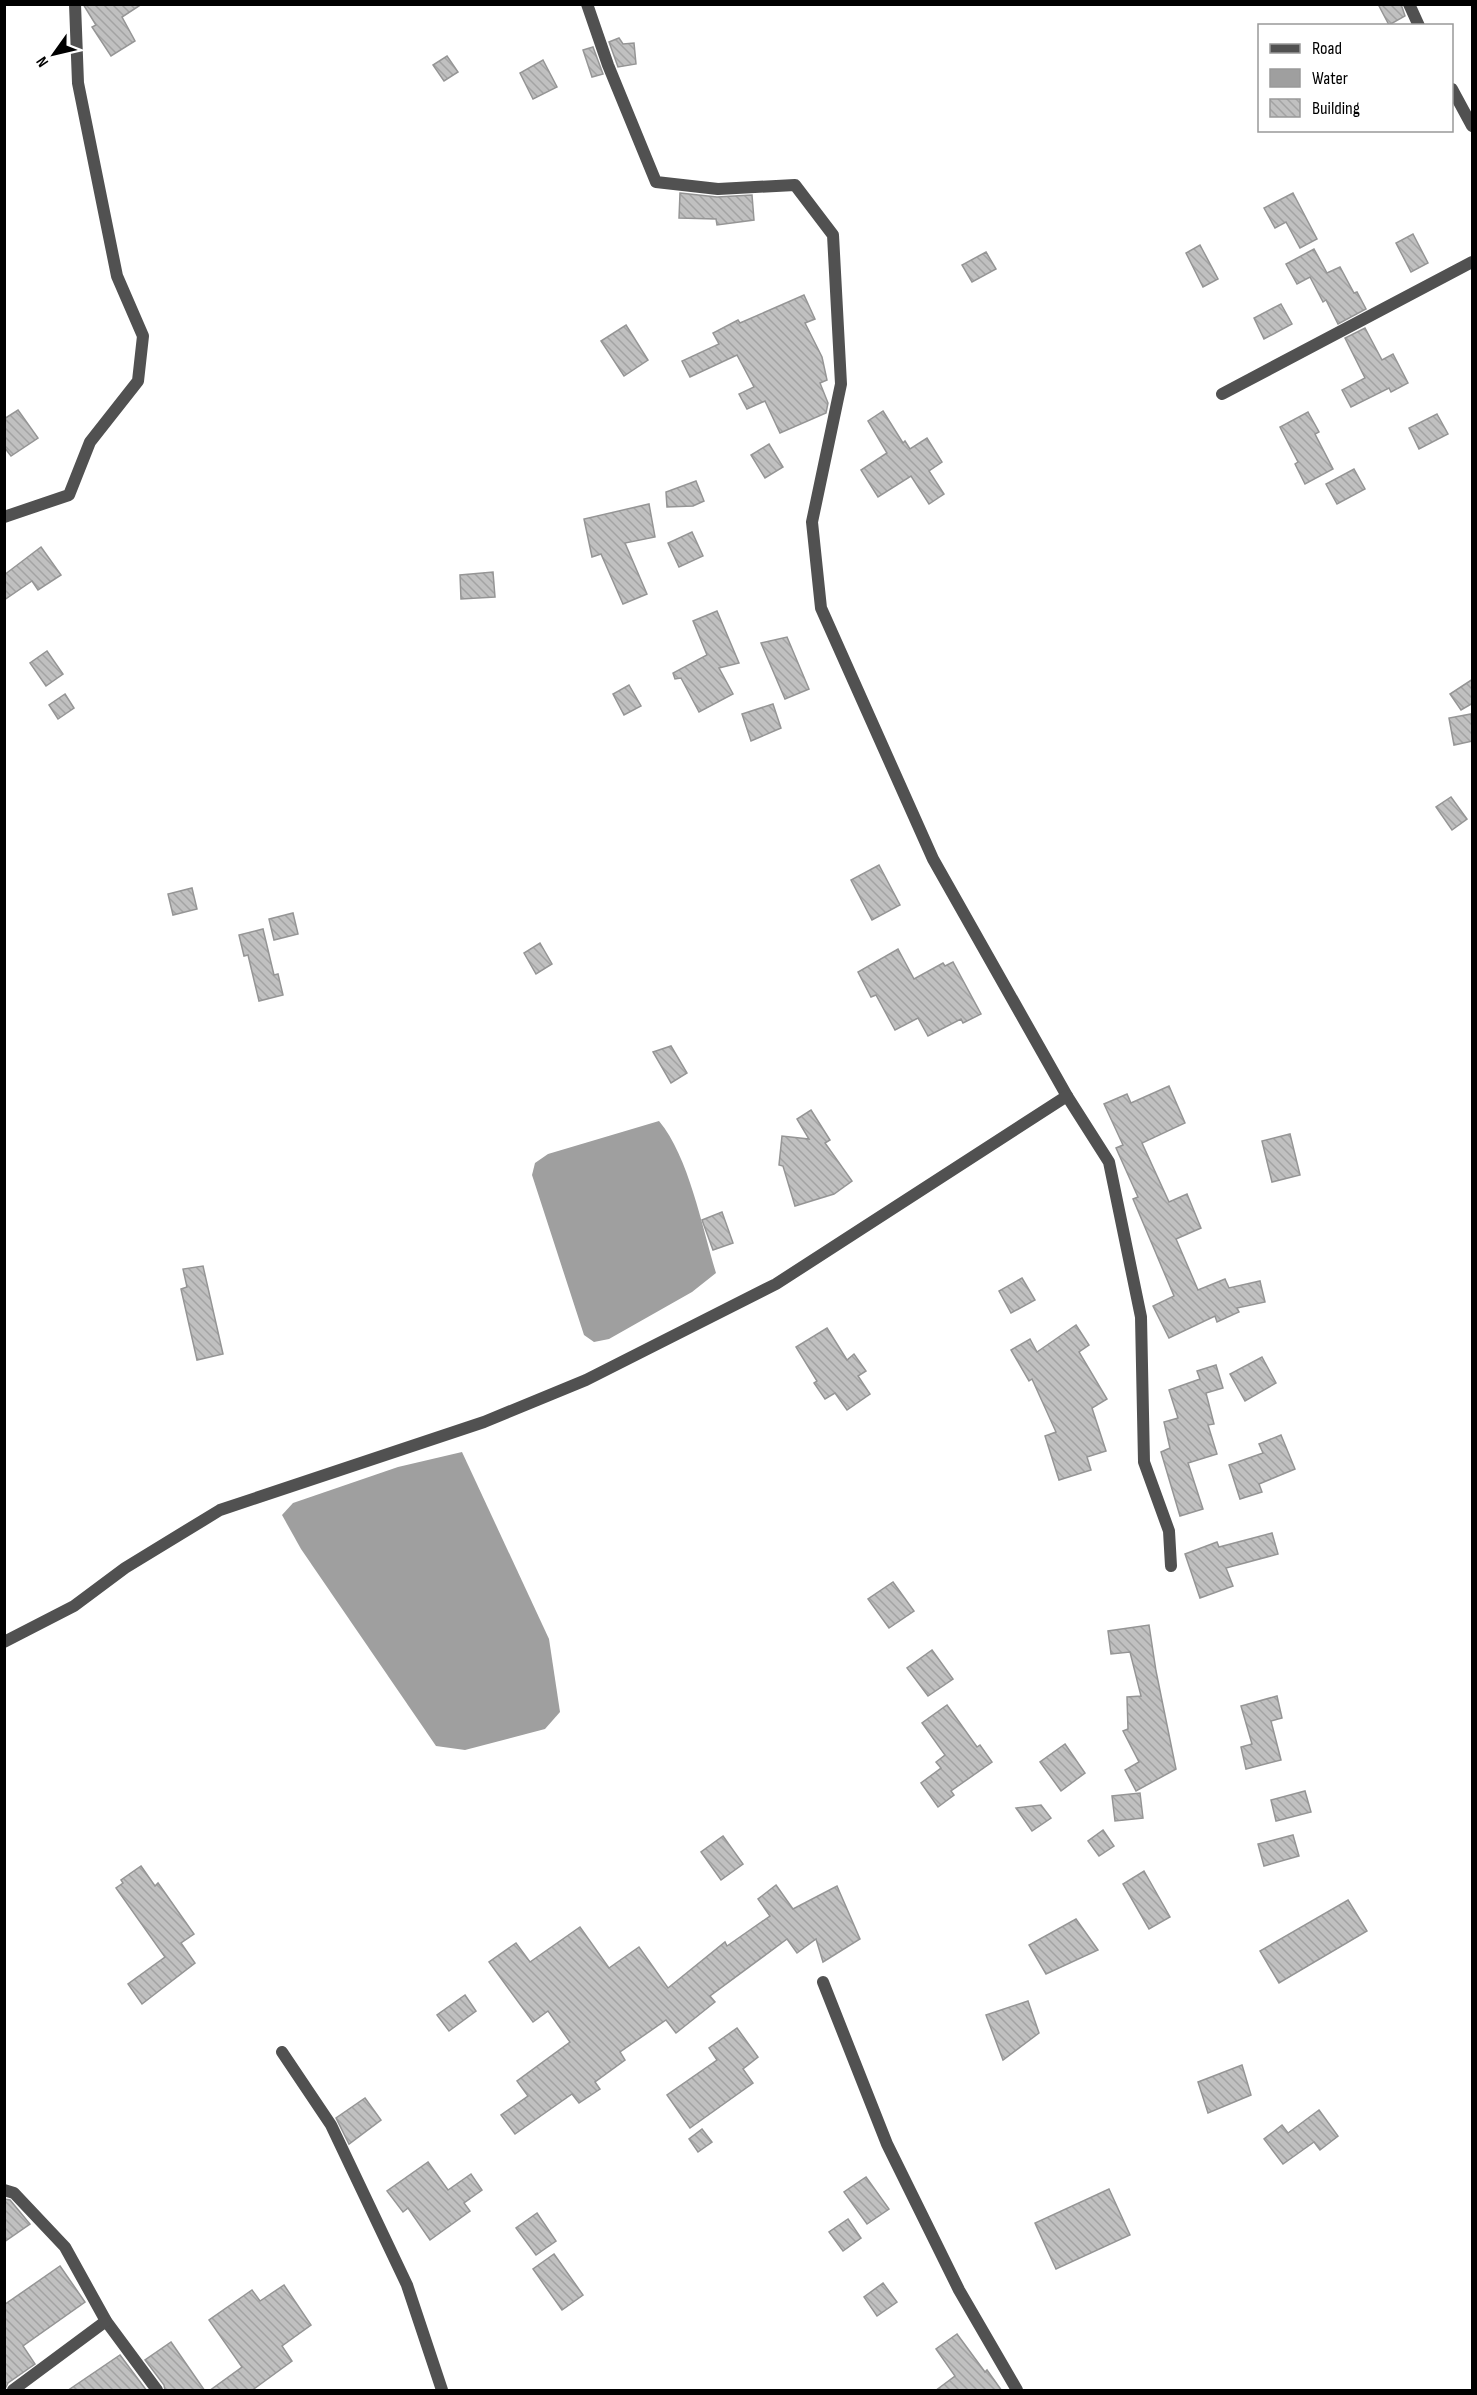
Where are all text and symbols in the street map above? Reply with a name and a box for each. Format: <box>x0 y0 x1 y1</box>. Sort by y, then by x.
north arrow <box>24 24 84 84</box>
legend <box>1258 24 1453 132</box>
text: Road <box>1312 38 1342 59</box>
text: N <box>33 53 53 70</box>
text: Water <box>1312 68 1348 89</box>
text: Building <box>1312 98 1360 119</box>

